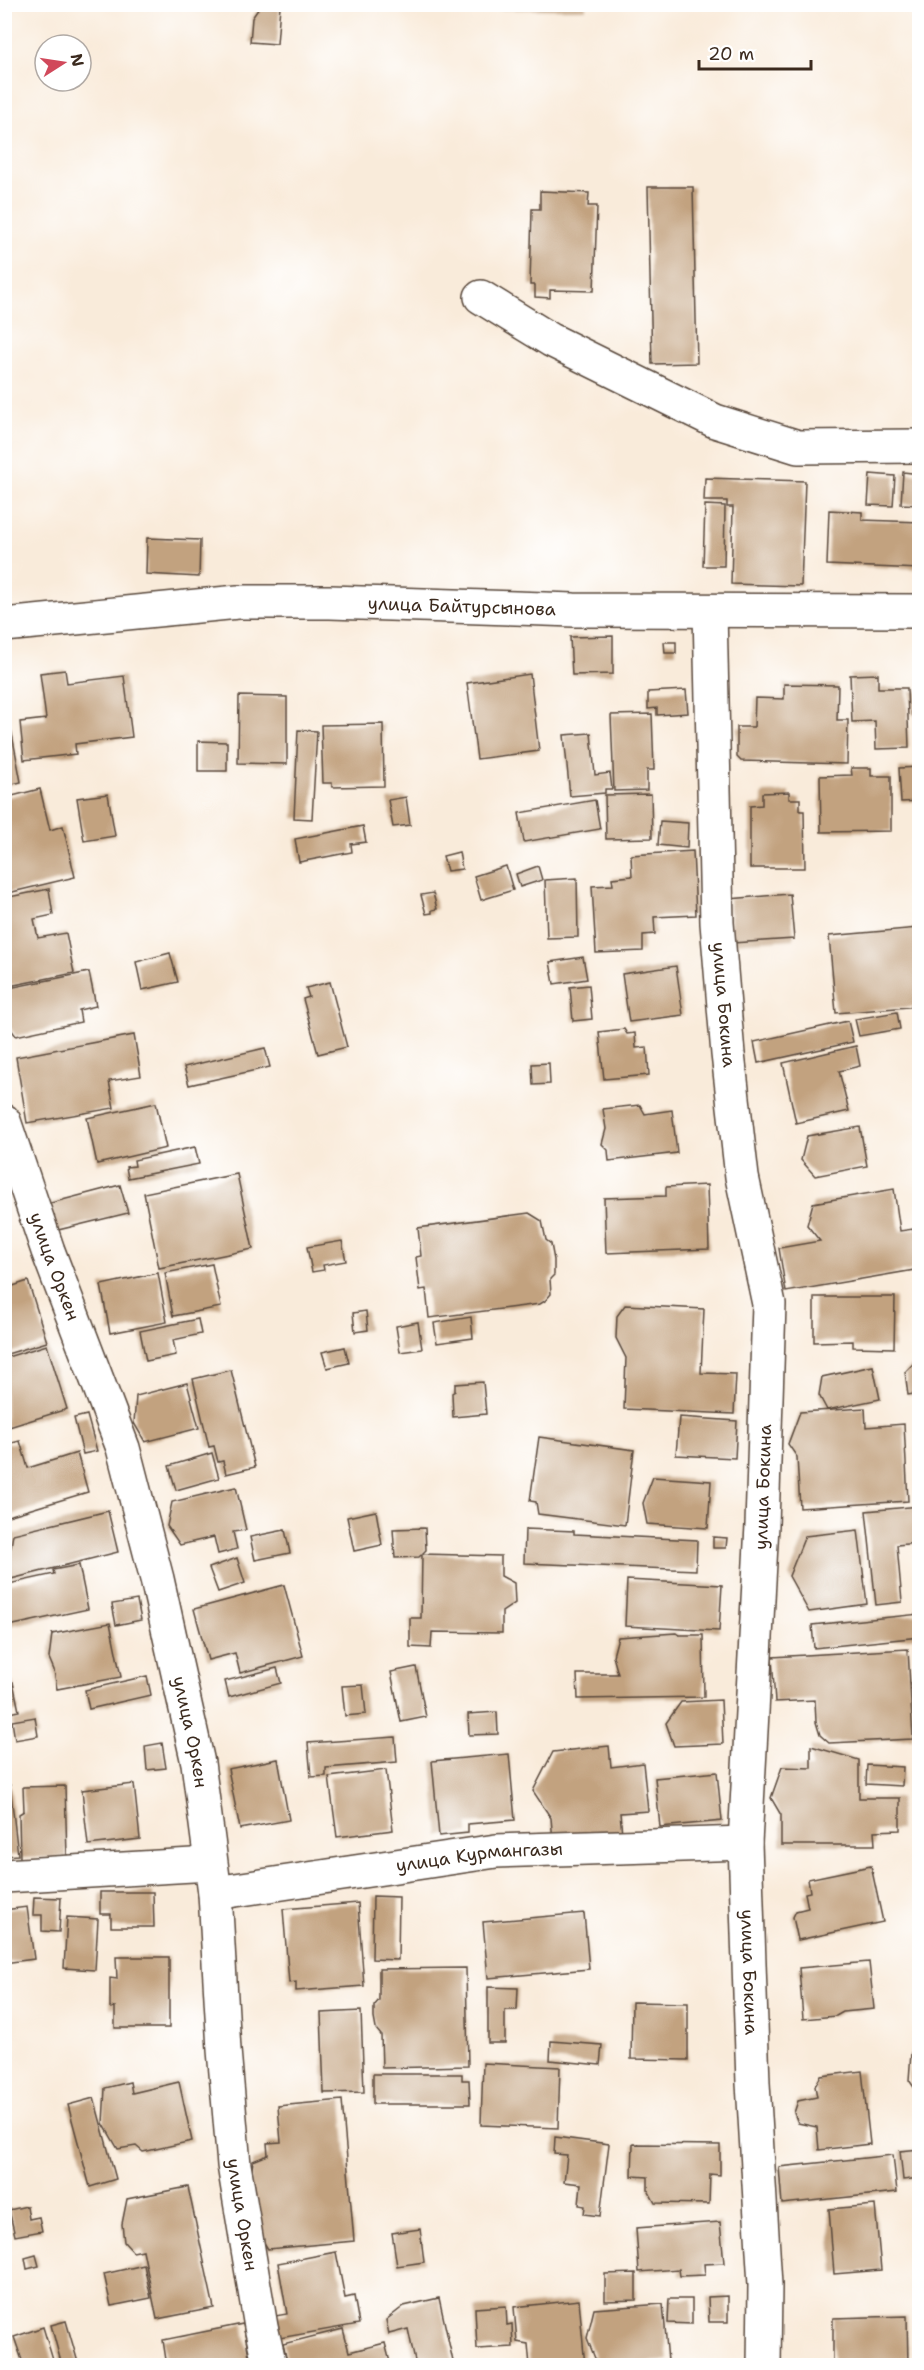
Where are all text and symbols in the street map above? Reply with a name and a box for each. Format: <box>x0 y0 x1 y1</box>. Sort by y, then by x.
north arrow <box>33 33 93 93</box>
scale bar <box>699 33 812 71</box>
text: 20 m <box>708 42 754 66</box>
text: N <box>66 52 89 68</box>
street label: улица Байтурсынова <box>367 591 556 621</box>
street label: улица Бокина <box>707 941 741 1069</box>
street label: улица Оркен <box>24 1209 85 1324</box>
street label: улица Бокина <box>749 1424 777 1550</box>
street label: улица Оркен <box>167 1674 213 1789</box>
street label: улица Курмангазы <box>394 1837 563 1878</box>
street label: улица Бокина <box>735 1909 763 2035</box>
street label: улица Оркен <box>221 2158 263 2273</box>

